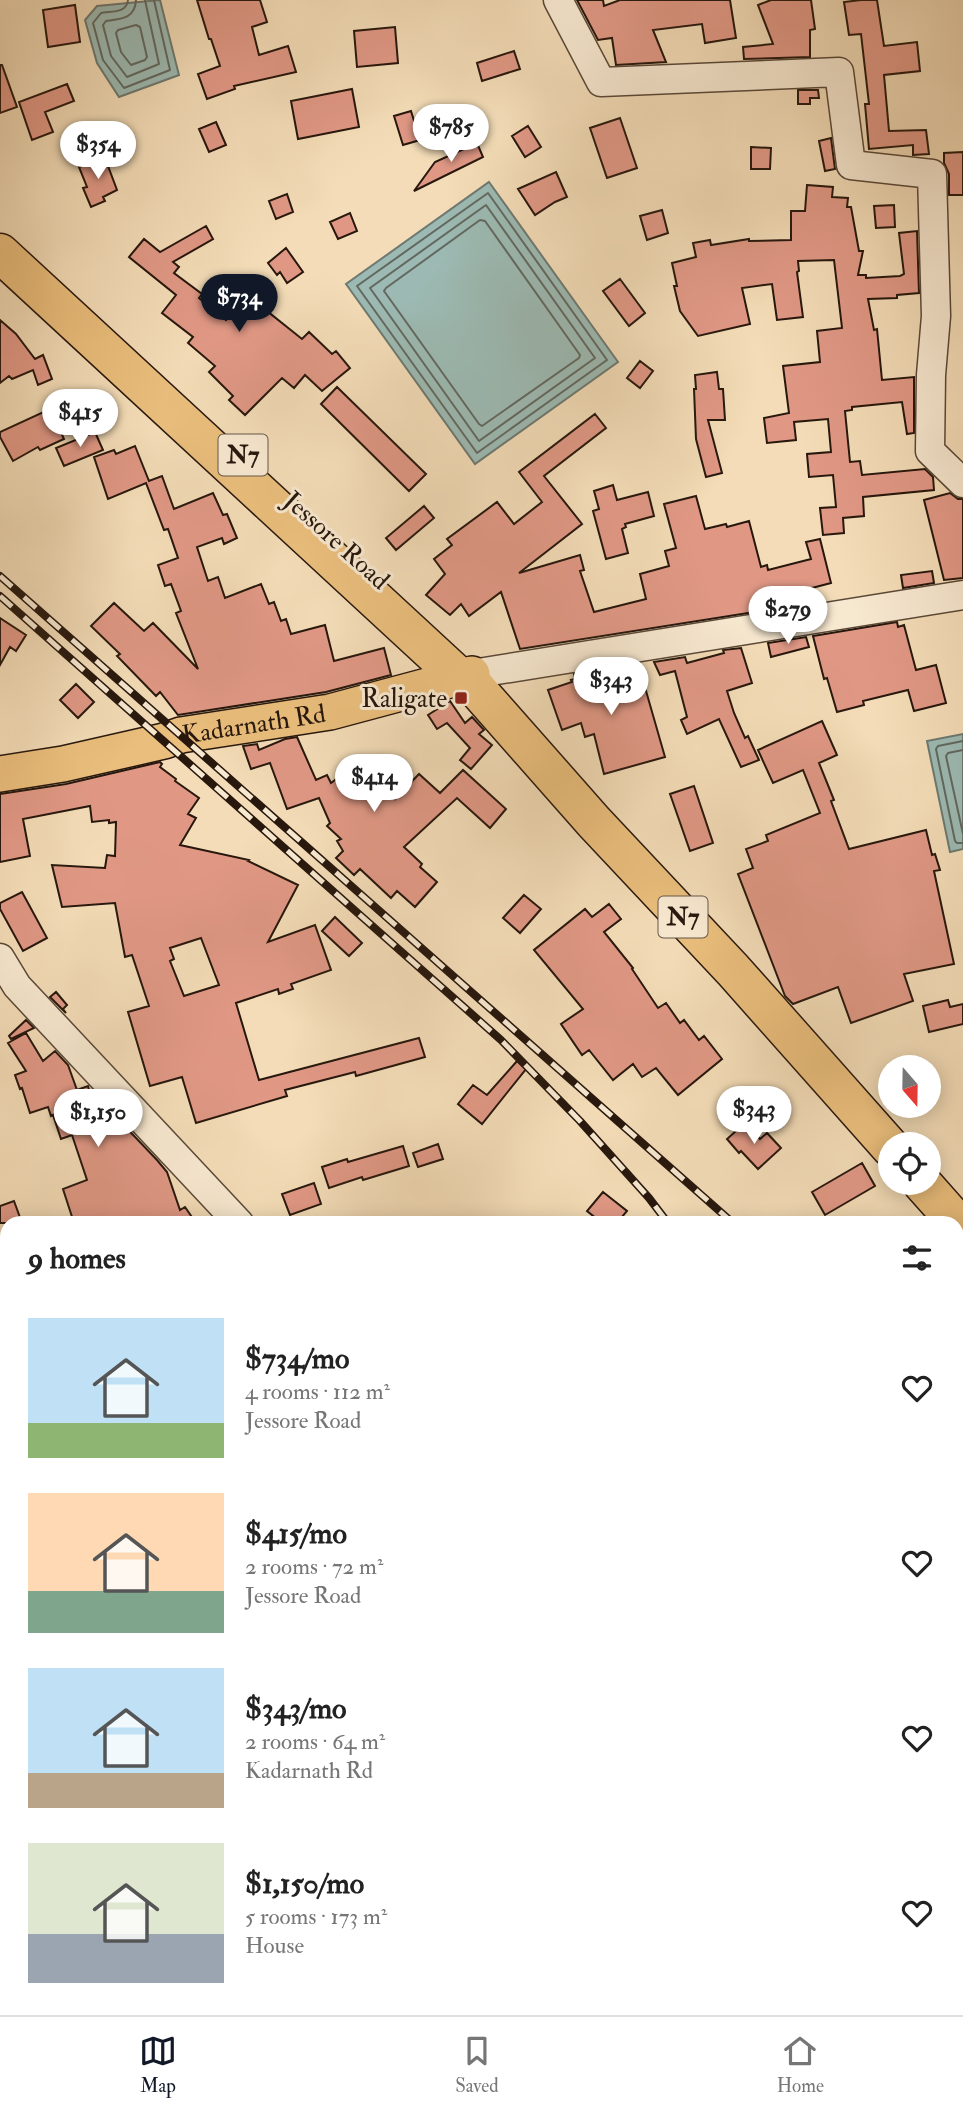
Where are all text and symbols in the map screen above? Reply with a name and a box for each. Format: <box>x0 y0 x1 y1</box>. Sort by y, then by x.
pin: $785 <box>410 104 492 164</box>
text: $785 <box>429 112 473 141</box>
pin: $354 <box>57 122 139 181</box>
text: $354 <box>76 129 120 158</box>
pin: $734 <box>198 274 280 334</box>
text: $734 <box>217 282 261 311</box>
pin: $415 <box>39 390 121 449</box>
text: $415 <box>58 397 102 426</box>
road number: N7 <box>218 434 268 476</box>
street label: Jessore Road <box>276 484 396 597</box>
pin: $279 <box>747 586 829 646</box>
text: $279 <box>765 594 811 623</box>
pin: $343 <box>570 658 652 717</box>
text: $343 <box>589 665 633 694</box>
place label: Raligate <box>361 683 447 715</box>
marker: Raligate <box>453 690 469 706</box>
street label: Kadarnath Rd <box>180 698 328 752</box>
pin: $414 <box>333 754 415 814</box>
text: $414 <box>351 762 397 791</box>
road number: N7 <box>658 897 708 937</box>
north arrow <box>878 1055 942 1118</box>
map controls <box>878 1055 941 1195</box>
pin: $343 <box>713 1086 795 1146</box>
pin: $1,150 <box>41 1090 155 1149</box>
text: $343 <box>732 1094 776 1123</box>
text: $1,150 <box>70 1097 126 1126</box>
button: locate <box>878 1132 941 1195</box>
icon: filters <box>898 1239 936 1277</box>
text: 9 homes <box>28 1240 126 1277</box>
text: $734/mo <box>245 1340 349 1377</box>
icon: home <box>84 1346 168 1430</box>
icon: heart <box>898 1369 936 1407</box>
text: 4 rooms · 112 m² <box>245 1377 390 1406</box>
text: Jessore Road <box>245 1406 361 1435</box>
text: $415/mo <box>245 1515 347 1552</box>
icon: home <box>84 1521 168 1605</box>
icon: heart <box>898 1544 936 1582</box>
text: 2 rooms · 72 m² <box>245 1552 383 1581</box>
text: Jessore Road <box>245 1581 361 1610</box>
text: $343/mo <box>245 1690 347 1727</box>
icon: home <box>84 1696 168 1780</box>
icon: heart <box>898 1719 936 1757</box>
text: 2 rooms · 64 m² <box>245 1727 385 1756</box>
text: Kadarnath Rd <box>245 1756 373 1785</box>
text: $1,150/mo <box>245 1865 364 1902</box>
icon: home <box>84 1871 168 1955</box>
icon: heart <box>898 1894 936 1932</box>
text: 5 rooms · 173 m² <box>245 1902 387 1931</box>
text: House <box>245 1931 304 1960</box>
tab: Map <box>139 2032 177 2098</box>
tab: Saved <box>455 2032 499 2098</box>
tab: Home <box>777 2032 824 2098</box>

